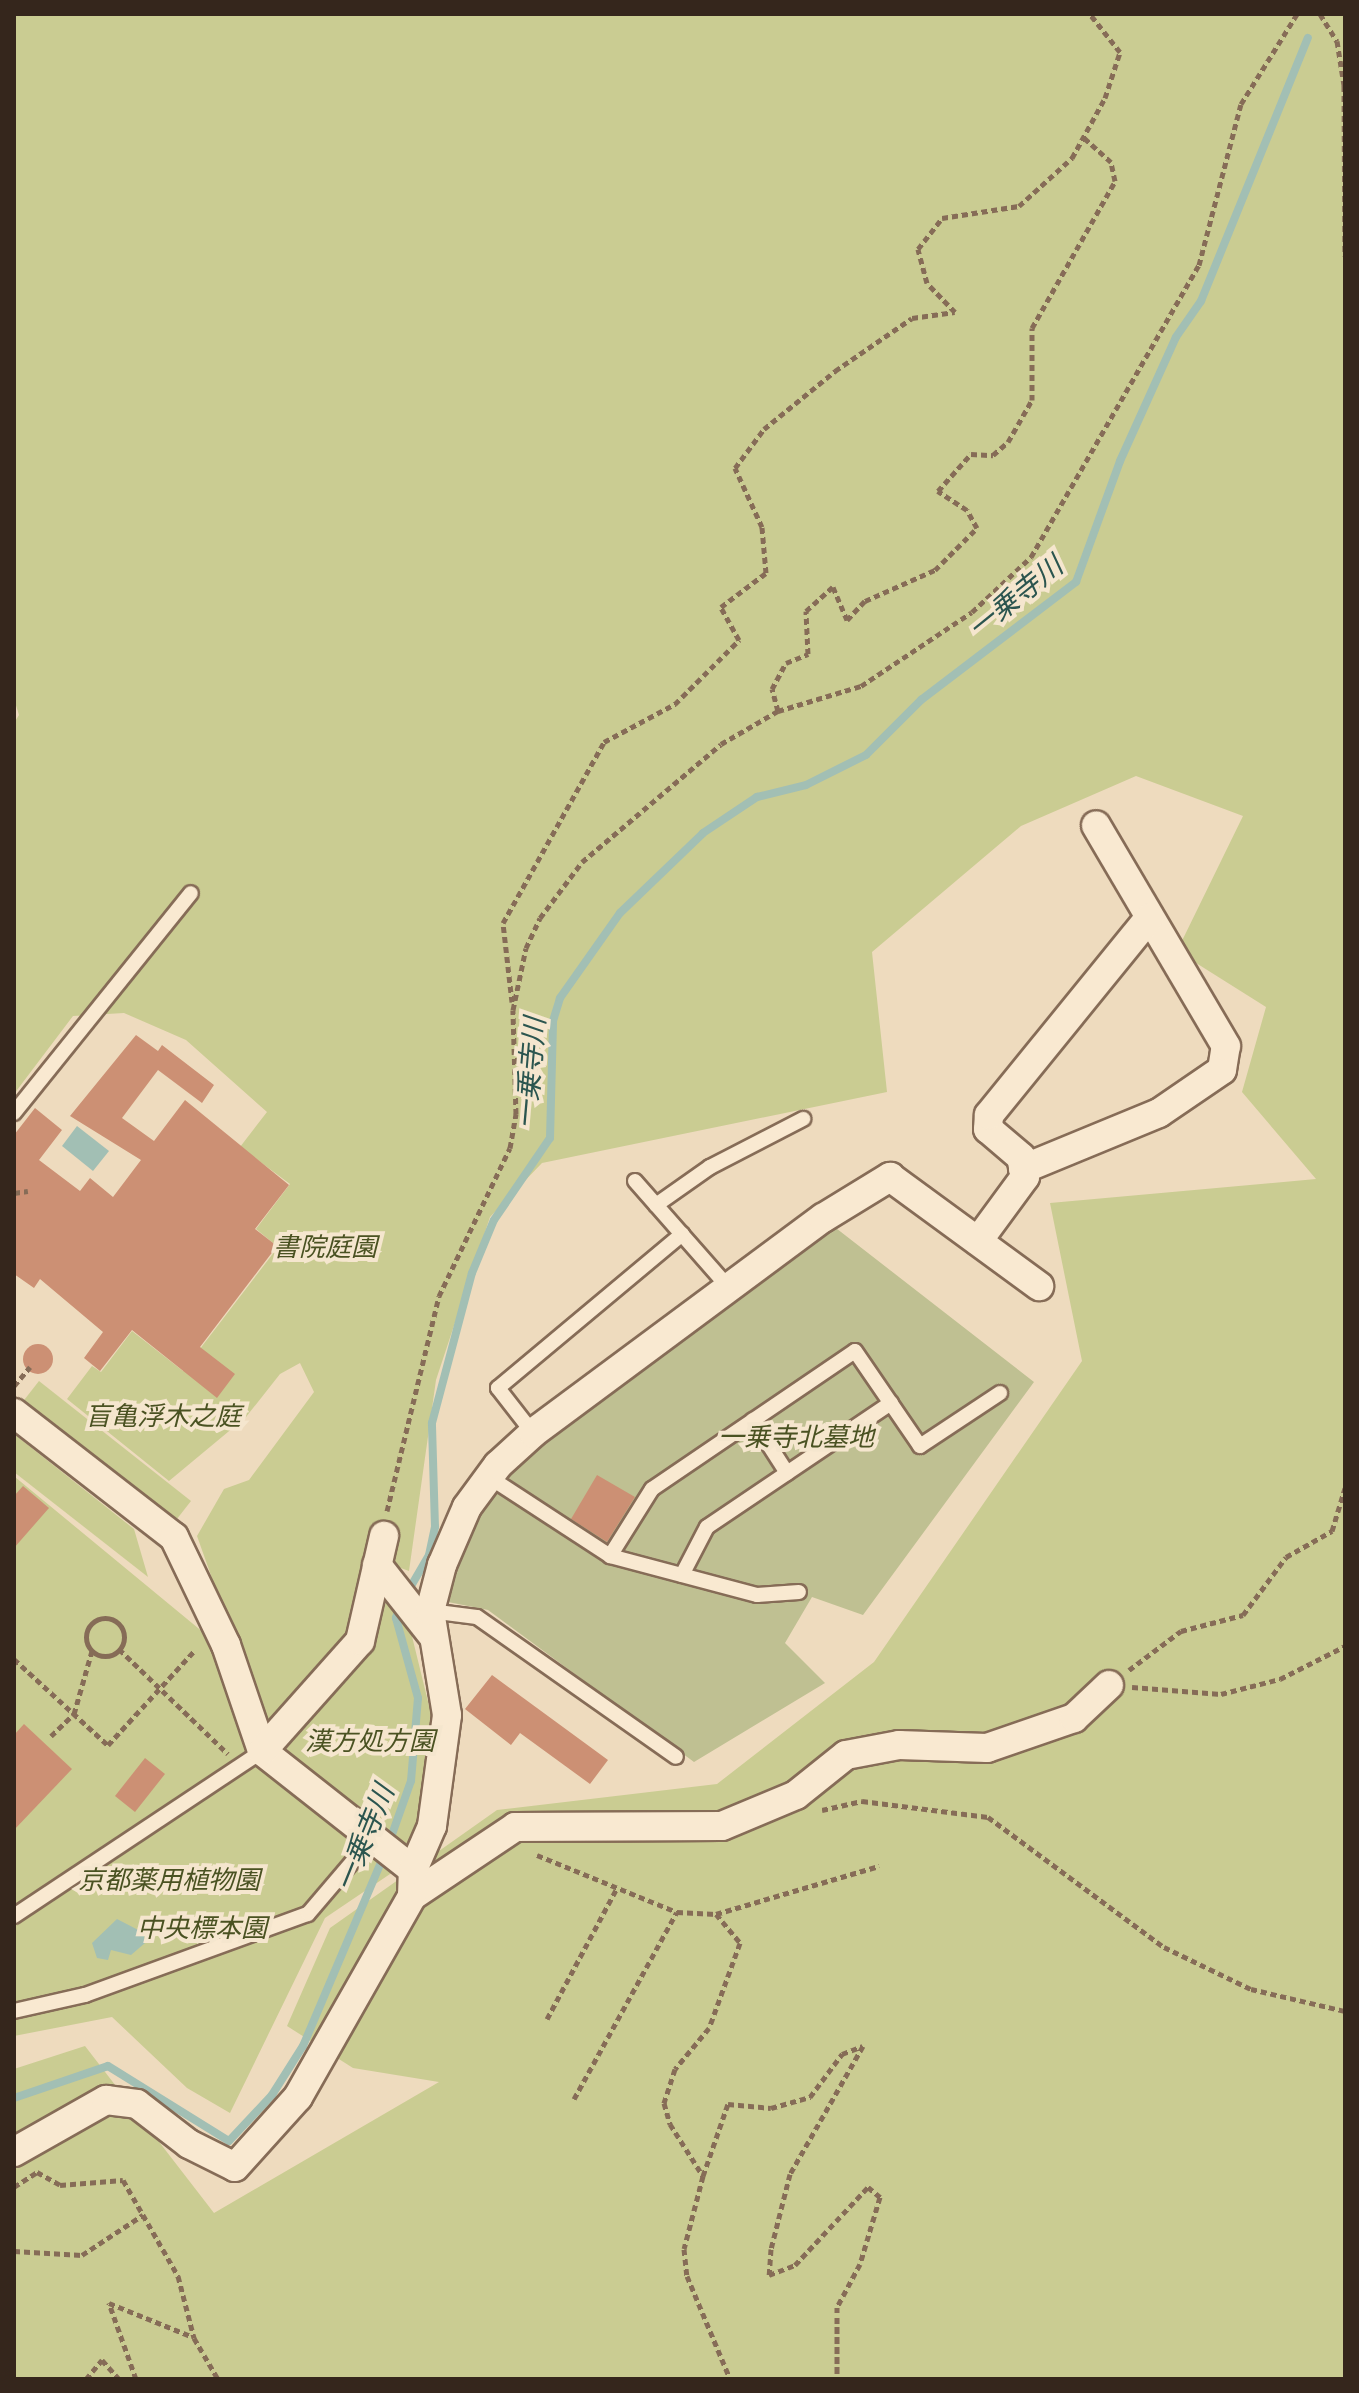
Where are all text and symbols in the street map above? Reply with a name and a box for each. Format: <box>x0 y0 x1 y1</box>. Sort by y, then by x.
water label: 一乗寺川 <box>961 549 1069 645</box>
water label: 一乗寺川 <box>508 1016 552 1130</box>
park label: 書院庭園 <box>273 1231 377 1263</box>
park label: 盲亀浮木之庭 <box>85 1400 241 1432</box>
park label: 一乗寺北墓地 <box>718 1421 874 1453</box>
park label: 漢方処方園 <box>305 1725 435 1757</box>
water label: 一乗寺川 <box>327 1780 401 1896</box>
park label: 京都薬用植物園 <box>78 1864 260 1896</box>
park label: 中央標本園 <box>137 1912 267 1944</box>

